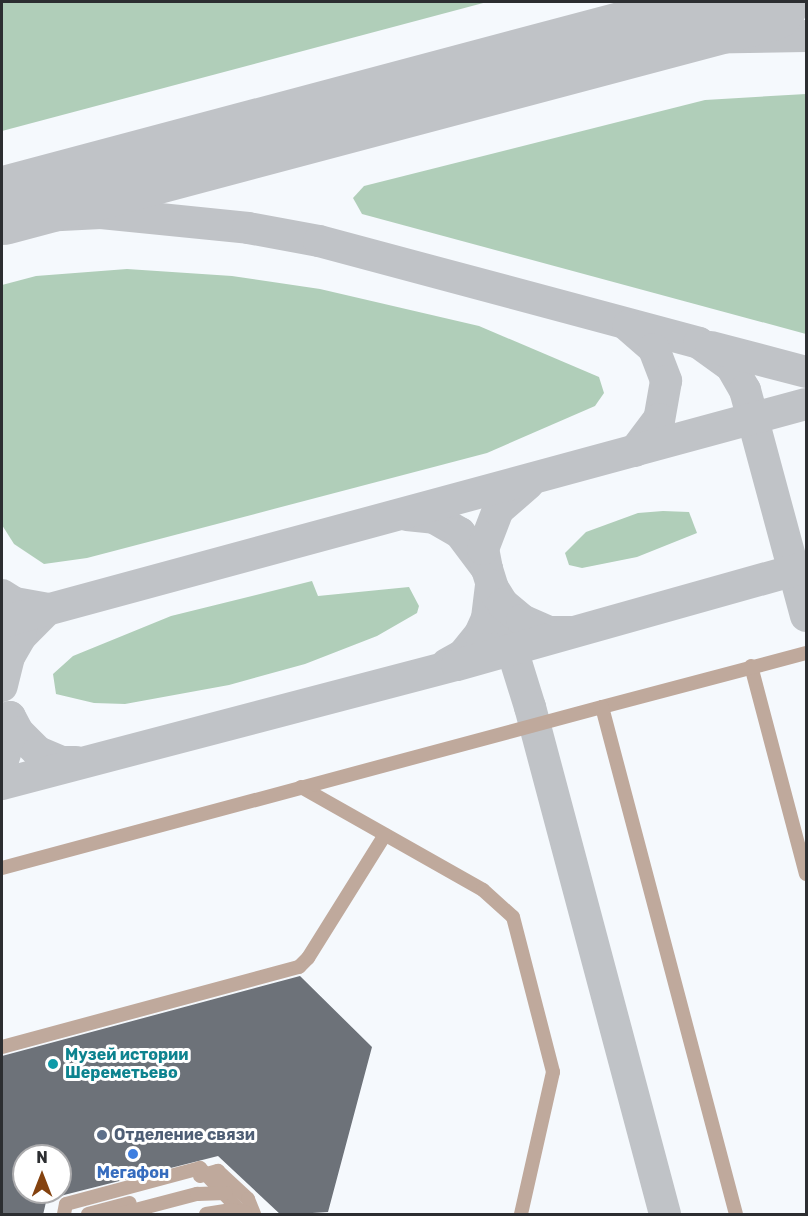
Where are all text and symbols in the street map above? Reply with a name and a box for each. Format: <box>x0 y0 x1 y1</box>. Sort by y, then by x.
place label: Музей истории Шереметьево <box>65 1045 188 1083</box>
marker: Музей истории Шереметьево <box>46 1057 60 1071</box>
place label: Отделение связи <box>114 1125 255 1145</box>
marker: Отделение связи <box>95 1128 109 1142</box>
north arrow <box>12 1144 72 1204</box>
marker: Мегафон <box>126 1147 140 1161</box>
text: N <box>36 1148 48 1167</box>
place label: Мегафон <box>97 1163 169 1183</box>

